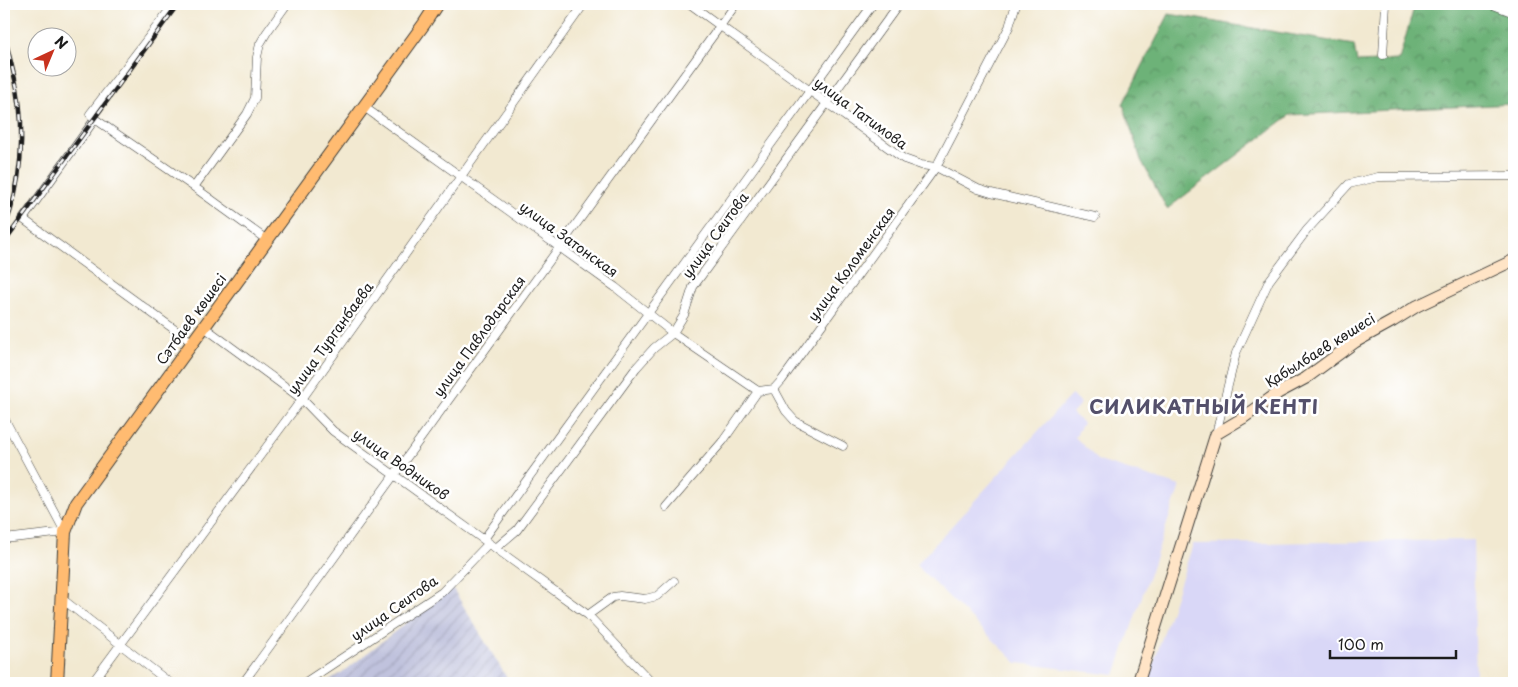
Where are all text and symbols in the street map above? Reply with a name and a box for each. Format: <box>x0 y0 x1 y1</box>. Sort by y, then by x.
north arrow <box>28 28 78 78</box>
text: N <box>50 31 73 54</box>
street label: улица Татимова <box>810 72 912 154</box>
street label: улица Сеитова <box>677 187 754 282</box>
street label: улица Затонская <box>515 196 623 282</box>
street label: улица Коломенская <box>802 203 900 325</box>
street label: Сәтбаев көшесі <box>151 269 231 369</box>
street label: улица Павлодарская <box>428 271 530 401</box>
street label: улица Турганбаева <box>282 277 378 399</box>
street label: Қабылбаев көшесі <box>1261 308 1379 392</box>
district label: СИЛИКАТНЫЙ КЕНТІ <box>1089 392 1319 420</box>
street label: улица Водников <box>349 423 453 505</box>
street label: улица Сеитова <box>346 570 442 646</box>
scale bar <box>1330 627 1457 659</box>
text: 100 m <box>1338 632 1384 655</box>

